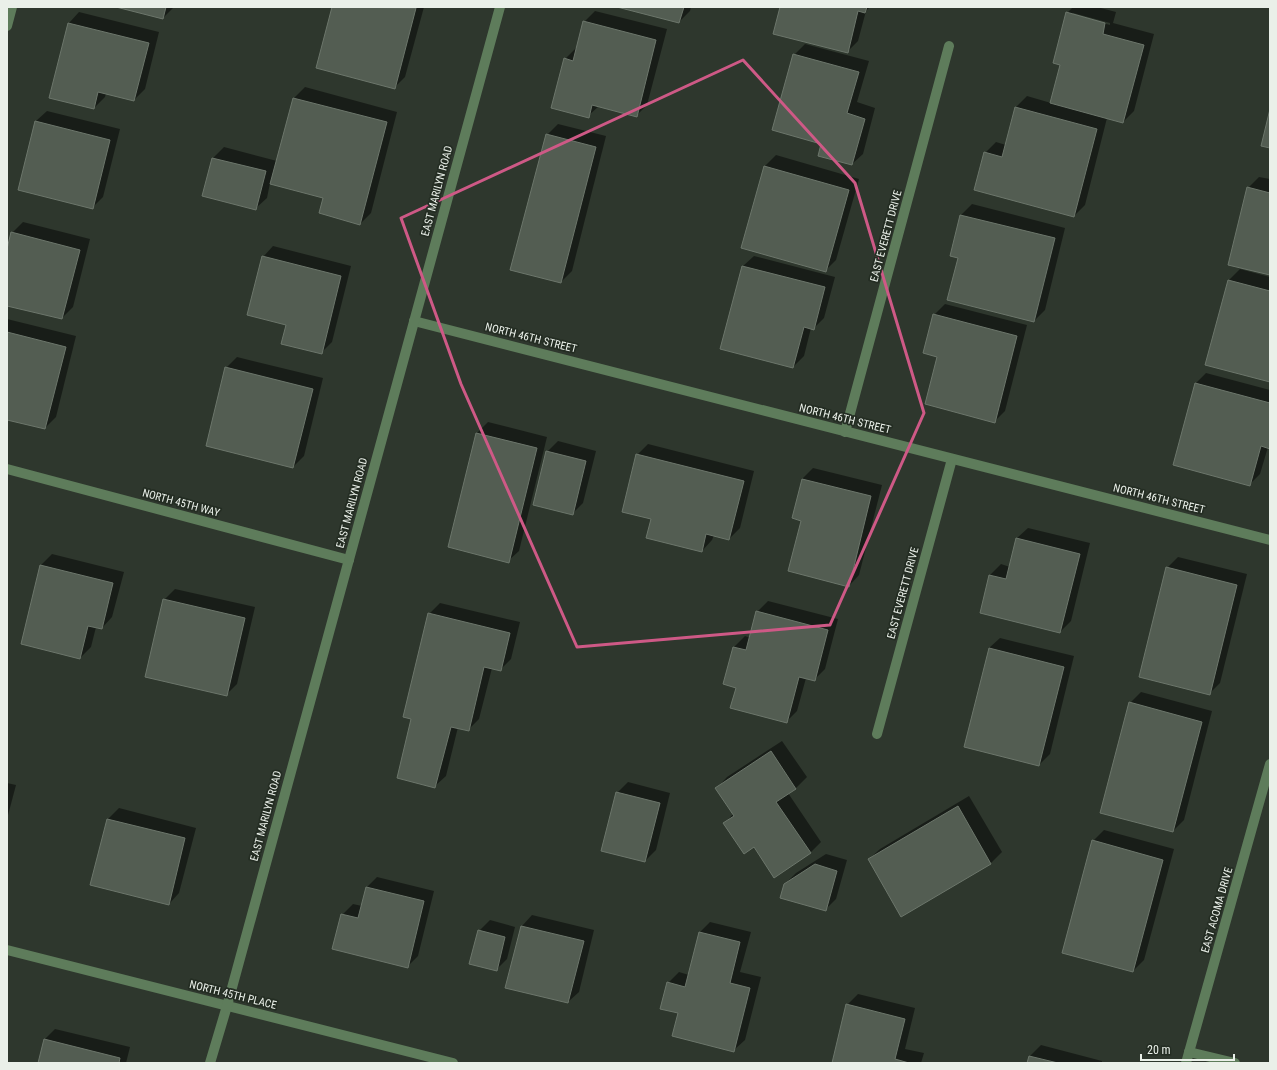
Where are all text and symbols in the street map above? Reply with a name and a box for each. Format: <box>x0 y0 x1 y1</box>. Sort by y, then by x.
street label: EAST MARILYN ROAD <box>419 144 455 238</box>
street label: EAST EVERETT DRIVE <box>868 188 905 283</box>
street label: NORTH 46TH STREET <box>484 320 578 356</box>
street label: NORTH 46TH STREET <box>798 401 892 437</box>
street label: EAST MARILYN ROAD <box>334 456 370 550</box>
street label: NORTH 46TH STREET <box>1112 481 1206 517</box>
street label: NORTH 45TH WAY <box>141 486 221 520</box>
street label: EAST EVERETT DRIVE <box>885 545 922 640</box>
street label: EAST MARILYN ROAD <box>248 769 284 863</box>
street label: EAST ACOMA DRIVE <box>1199 865 1236 954</box>
street label: NORTH 45TH PLACE <box>188 978 278 1012</box>
scale bar <box>1141 1036 1234 1062</box>
text: 20 m <box>1147 1043 1171 1057</box>

